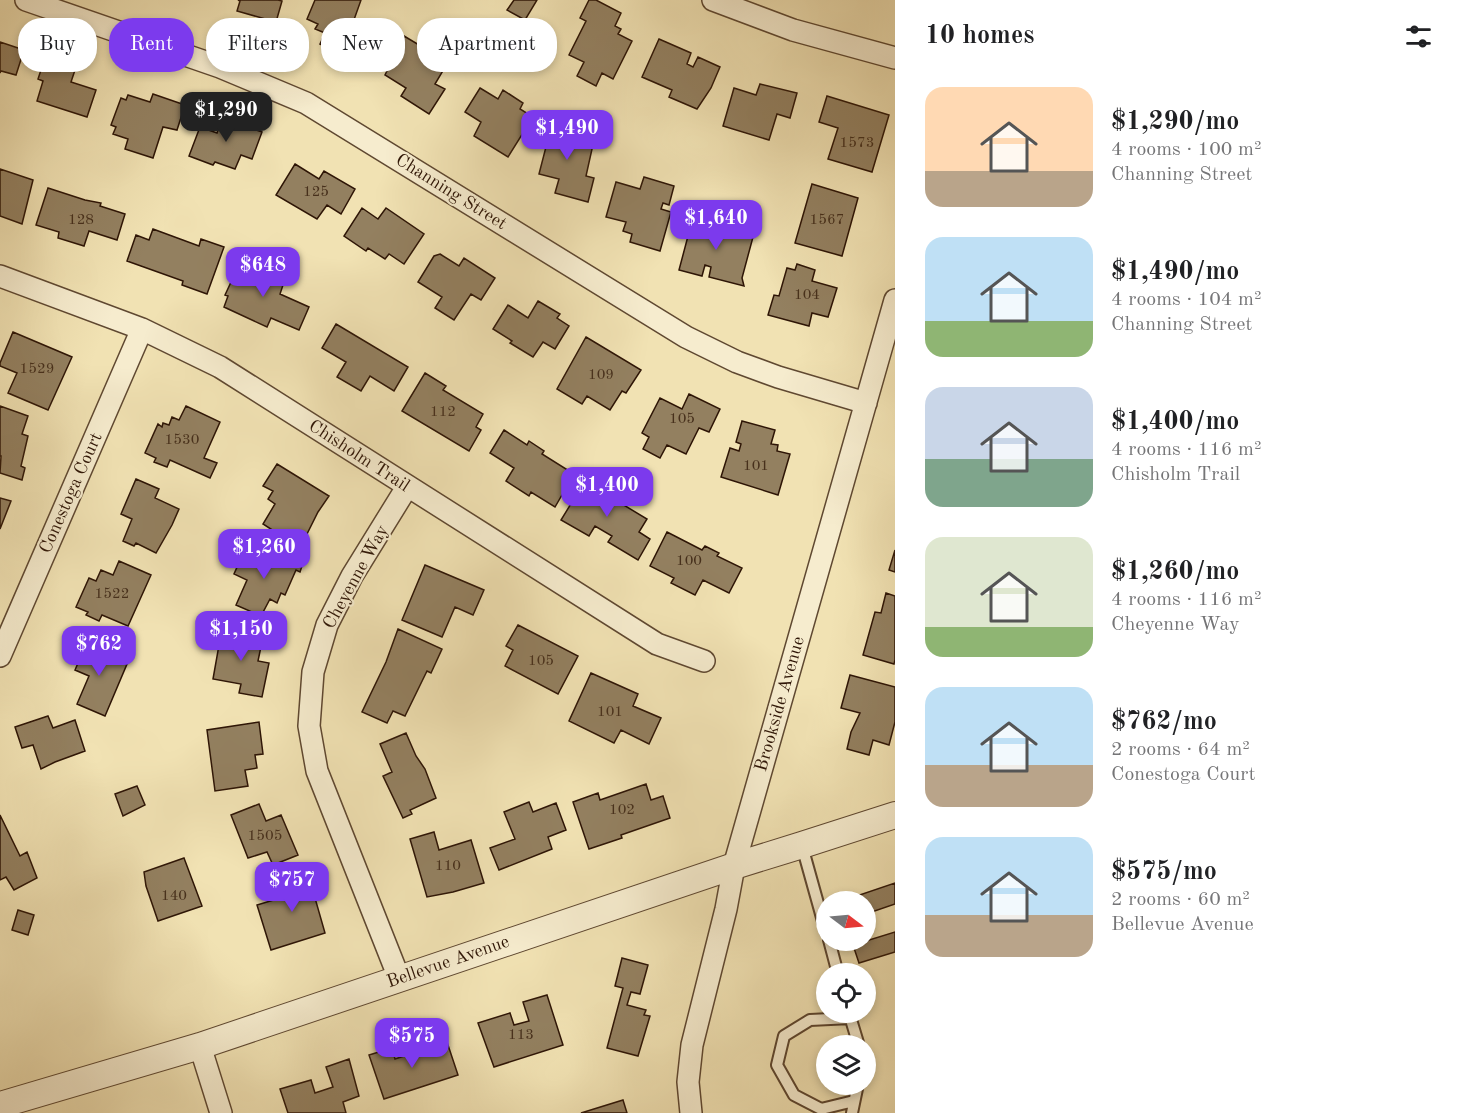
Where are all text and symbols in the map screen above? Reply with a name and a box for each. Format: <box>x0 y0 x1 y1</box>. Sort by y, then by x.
chip: Buy <box>18 18 97 72</box>
chip: Rent <box>109 18 194 72</box>
chip: Filters <box>206 18 309 72</box>
chip: New <box>321 18 405 72</box>
chip: Apartment <box>417 18 557 72</box>
icon: filters <box>1402 20 1435 53</box>
text: 10 homes <box>925 23 1034 49</box>
pin: $1,290 <box>177 92 275 143</box>
text: $1,290 <box>194 101 258 121</box>
text: $1,290/mo <box>1111 109 1239 135</box>
pin: $1,490 <box>518 110 616 161</box>
icon: home <box>973 111 1045 183</box>
text: $1,490 <box>535 119 599 139</box>
house number: 1573 <box>840 136 874 151</box>
text: 4 rooms · 100 m² <box>1111 140 1261 160</box>
street label: Channing Street <box>392 151 510 233</box>
text: Channing Street <box>1111 165 1252 185</box>
house number: 125 <box>303 185 329 200</box>
pin: $1,640 <box>667 200 765 251</box>
text: $1,640 <box>684 209 748 229</box>
house number: 128 <box>68 213 94 228</box>
house number: 1567 <box>810 213 844 228</box>
pin: $648 <box>227 247 299 298</box>
text: $648 <box>240 256 286 276</box>
text: $1,490/mo <box>1111 259 1239 285</box>
icon: home <box>973 261 1045 333</box>
house number: 104 <box>794 288 820 303</box>
text: 4 rooms · 104 m² <box>1111 290 1261 310</box>
text: Channing Street <box>1111 315 1252 335</box>
house number: 1529 <box>20 362 54 377</box>
house number: 109 <box>588 368 614 383</box>
house number: 112 <box>430 405 456 420</box>
text: $1,400/mo <box>1111 409 1239 435</box>
icon: home <box>973 411 1045 483</box>
house number: 105 <box>669 412 695 427</box>
street label: Chisholm Trail <box>305 417 413 495</box>
street label: Conestoga Court <box>36 430 106 556</box>
house number: 1530 <box>165 433 199 448</box>
text: 4 rooms · 116 m² <box>1111 440 1261 460</box>
house number: 101 <box>743 459 769 474</box>
text: Chisholm Trail <box>1111 465 1240 485</box>
pin: $1,400 <box>558 467 656 518</box>
text: $1,400 <box>575 476 639 496</box>
street label: Cheyenne Way <box>320 522 392 632</box>
pin: $1,260 <box>215 529 313 580</box>
text: $1,260 <box>232 538 296 558</box>
house number: 100 <box>676 554 702 569</box>
text: $1,260/mo <box>1111 559 1239 585</box>
icon: home <box>973 561 1045 633</box>
house number: 1522 <box>95 587 129 602</box>
text: 4 rooms · 116 m² <box>1111 590 1261 610</box>
pin: $1,150 <box>192 611 290 662</box>
text: Cheyenne Way <box>1111 615 1240 635</box>
text: $1,150 <box>209 620 273 640</box>
pin: $762 <box>63 626 135 677</box>
street label: Brookside Avenue <box>752 634 808 774</box>
text: $762 <box>76 635 122 655</box>
house number: 105 <box>528 654 554 669</box>
house number: 101 <box>597 705 623 720</box>
text: $762/mo <box>1111 709 1217 735</box>
icon: home <box>973 711 1045 783</box>
text: 2 rooms · 64 m² <box>1111 740 1250 760</box>
text: Conestoga Court <box>1111 765 1255 785</box>
house number: 102 <box>609 803 635 818</box>
house number: 1505 <box>248 829 282 844</box>
house number: 110 <box>435 859 461 874</box>
text: $575/mo <box>1111 859 1217 885</box>
icon: home <box>973 861 1045 933</box>
pin: $757 <box>256 862 328 913</box>
text: $757 <box>269 871 315 891</box>
house number: 140 <box>161 889 187 904</box>
text: 2 rooms · 60 m² <box>1111 890 1250 910</box>
north arrow <box>816 891 876 951</box>
map controls <box>816 891 876 1095</box>
text: Bellevue Avenue <box>1111 915 1254 935</box>
street label: Bellevue Avenue <box>384 933 512 991</box>
button: locate <box>816 963 876 1023</box>
pin: $575 <box>376 1018 448 1069</box>
text: $575 <box>389 1027 435 1047</box>
house number: 113 <box>508 1028 534 1043</box>
button: layers <box>816 1035 876 1095</box>

